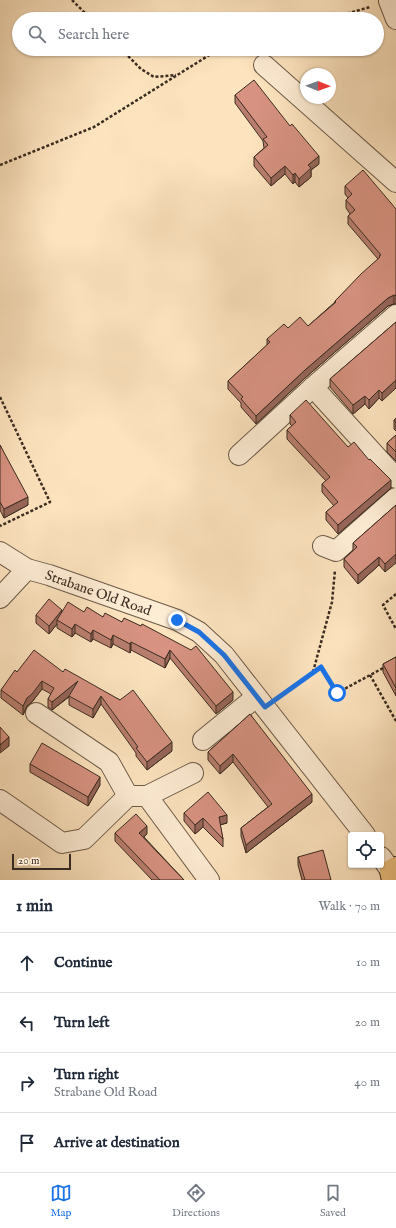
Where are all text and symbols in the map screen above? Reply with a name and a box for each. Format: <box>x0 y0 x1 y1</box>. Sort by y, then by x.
search box <box>12 12 384 56</box>
icon: search <box>26 23 48 45</box>
text: Search here <box>58 25 129 44</box>
north arrow <box>300 68 336 104</box>
street label: Strabane Old Road <box>43 566 154 620</box>
route end <box>168 611 186 629</box>
route start <box>328 684 346 702</box>
map controls <box>348 832 384 868</box>
button: locate <box>348 832 384 868</box>
scale bar <box>12 852 71 871</box>
text: 20 m <box>18 854 39 868</box>
text: 1 min <box>16 896 53 917</box>
text: Walk · 70 m <box>318 898 380 915</box>
icon: ahead <box>16 952 38 974</box>
text: Continue <box>54 953 112 972</box>
text: 10 m <box>356 954 380 971</box>
icon: left <box>16 1012 38 1034</box>
text: Turn left <box>54 1013 110 1032</box>
text: 20 m <box>355 1014 380 1031</box>
text: Turn right <box>54 1065 119 1084</box>
icon: right <box>16 1072 38 1094</box>
text: 40 m <box>354 1074 380 1091</box>
text: Strabane Old Road <box>54 1084 157 1101</box>
icon: arrive <box>16 1132 38 1154</box>
text: Arrive at destination <box>54 1133 180 1152</box>
tab: Map <box>50 1182 72 1220</box>
tab: Directions <box>172 1182 220 1220</box>
tab: Saved <box>320 1182 346 1220</box>

